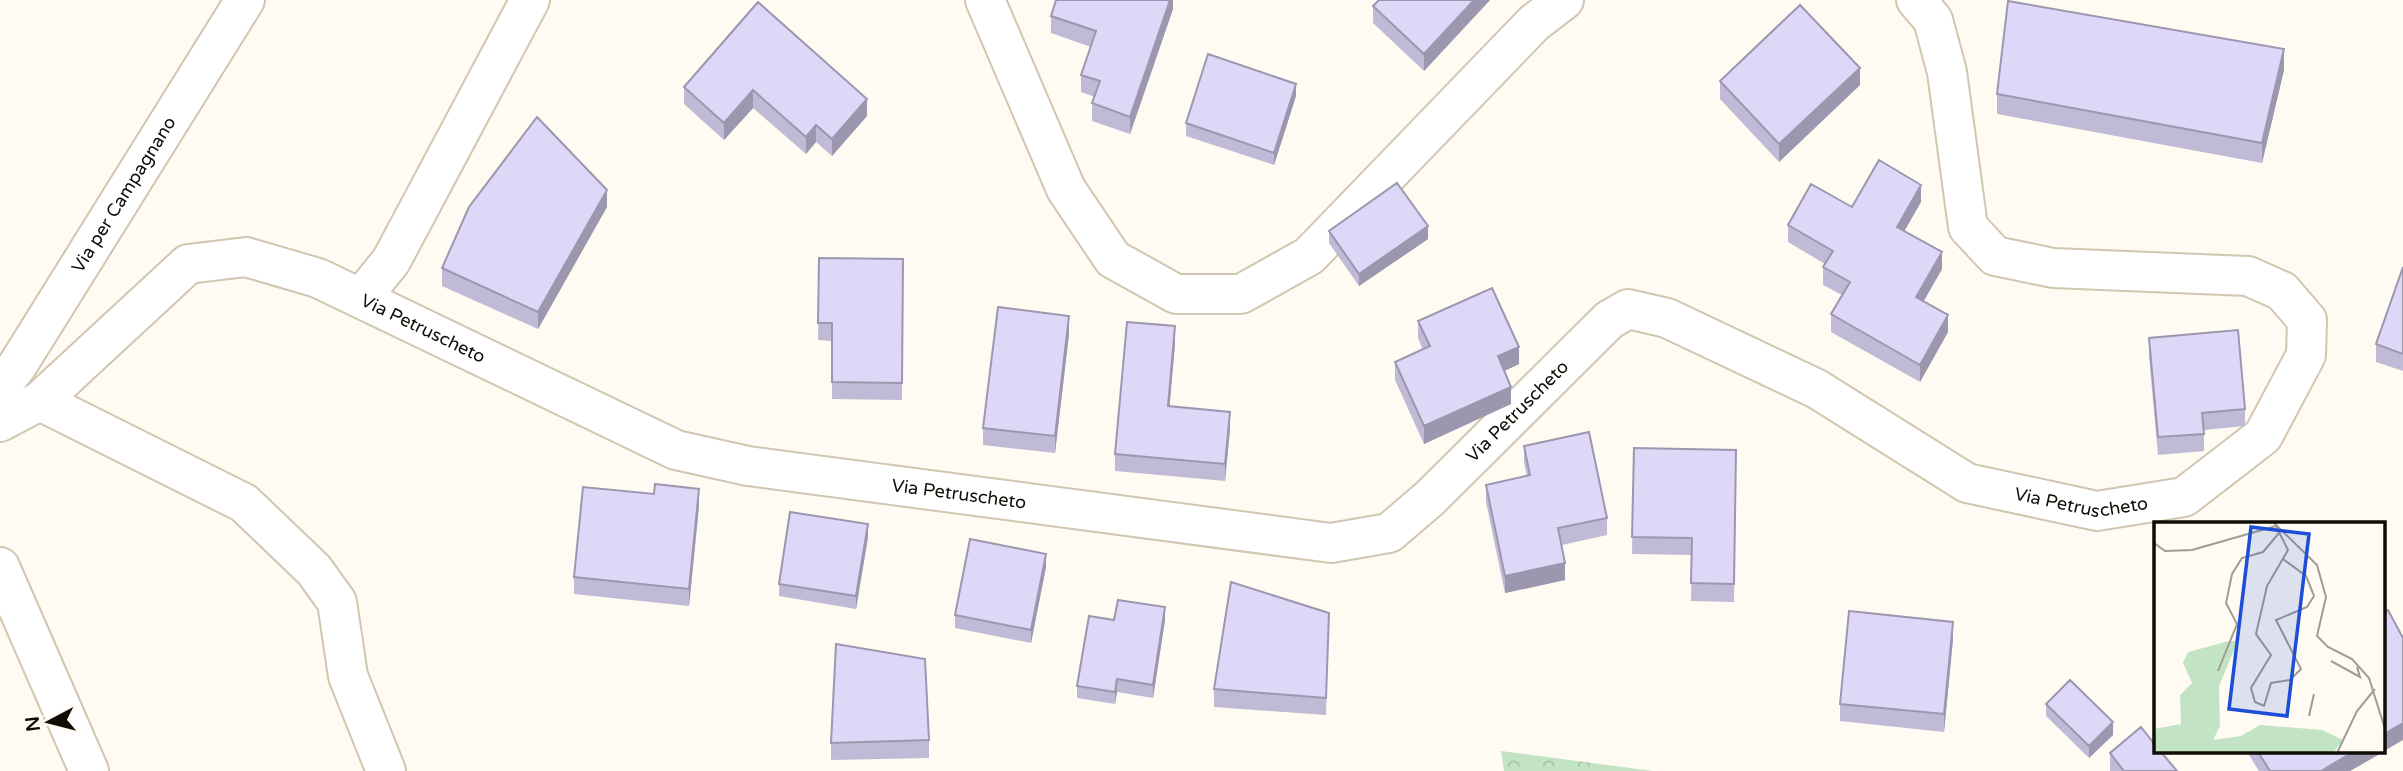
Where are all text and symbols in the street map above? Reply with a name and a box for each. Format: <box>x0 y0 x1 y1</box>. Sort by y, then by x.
street label: Via per Campagnano <box>67 112 181 277</box>
street label: Via Petruscheto <box>357 289 489 368</box>
street label: Via Petruscheto <box>1461 356 1573 467</box>
street label: Via Petruscheto <box>890 474 1028 514</box>
street label: Via Petruscheto <box>2012 483 2150 522</box>
inset map <box>2154 522 2386 754</box>
north arrow <box>14 687 84 757</box>
text: N <box>21 715 45 733</box>

